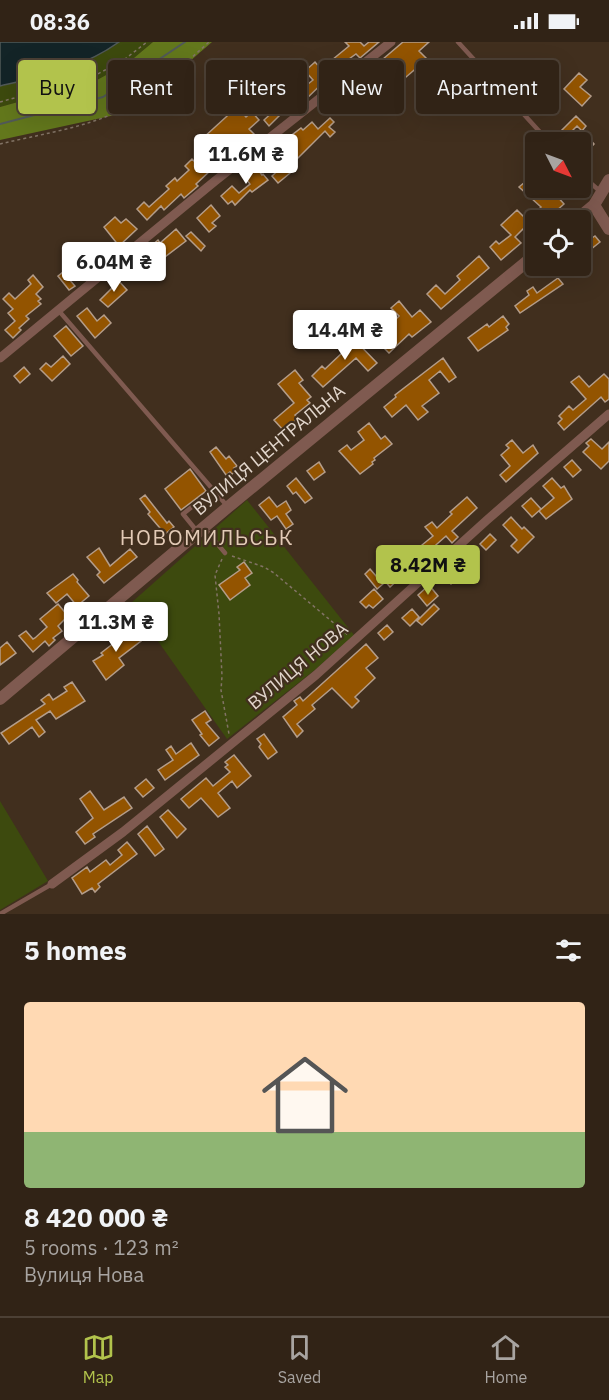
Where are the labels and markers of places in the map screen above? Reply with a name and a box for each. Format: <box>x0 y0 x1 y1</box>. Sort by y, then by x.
pin: 11.6M ₴ <box>191 134 301 185</box>
pin: 6.04M ₴ <box>59 242 169 293</box>
pin: 14.4M ₴ <box>290 310 400 361</box>
pin: 8.42M ₴ <box>373 545 483 596</box>
pin: 11.3M ₴ <box>61 602 171 653</box>

